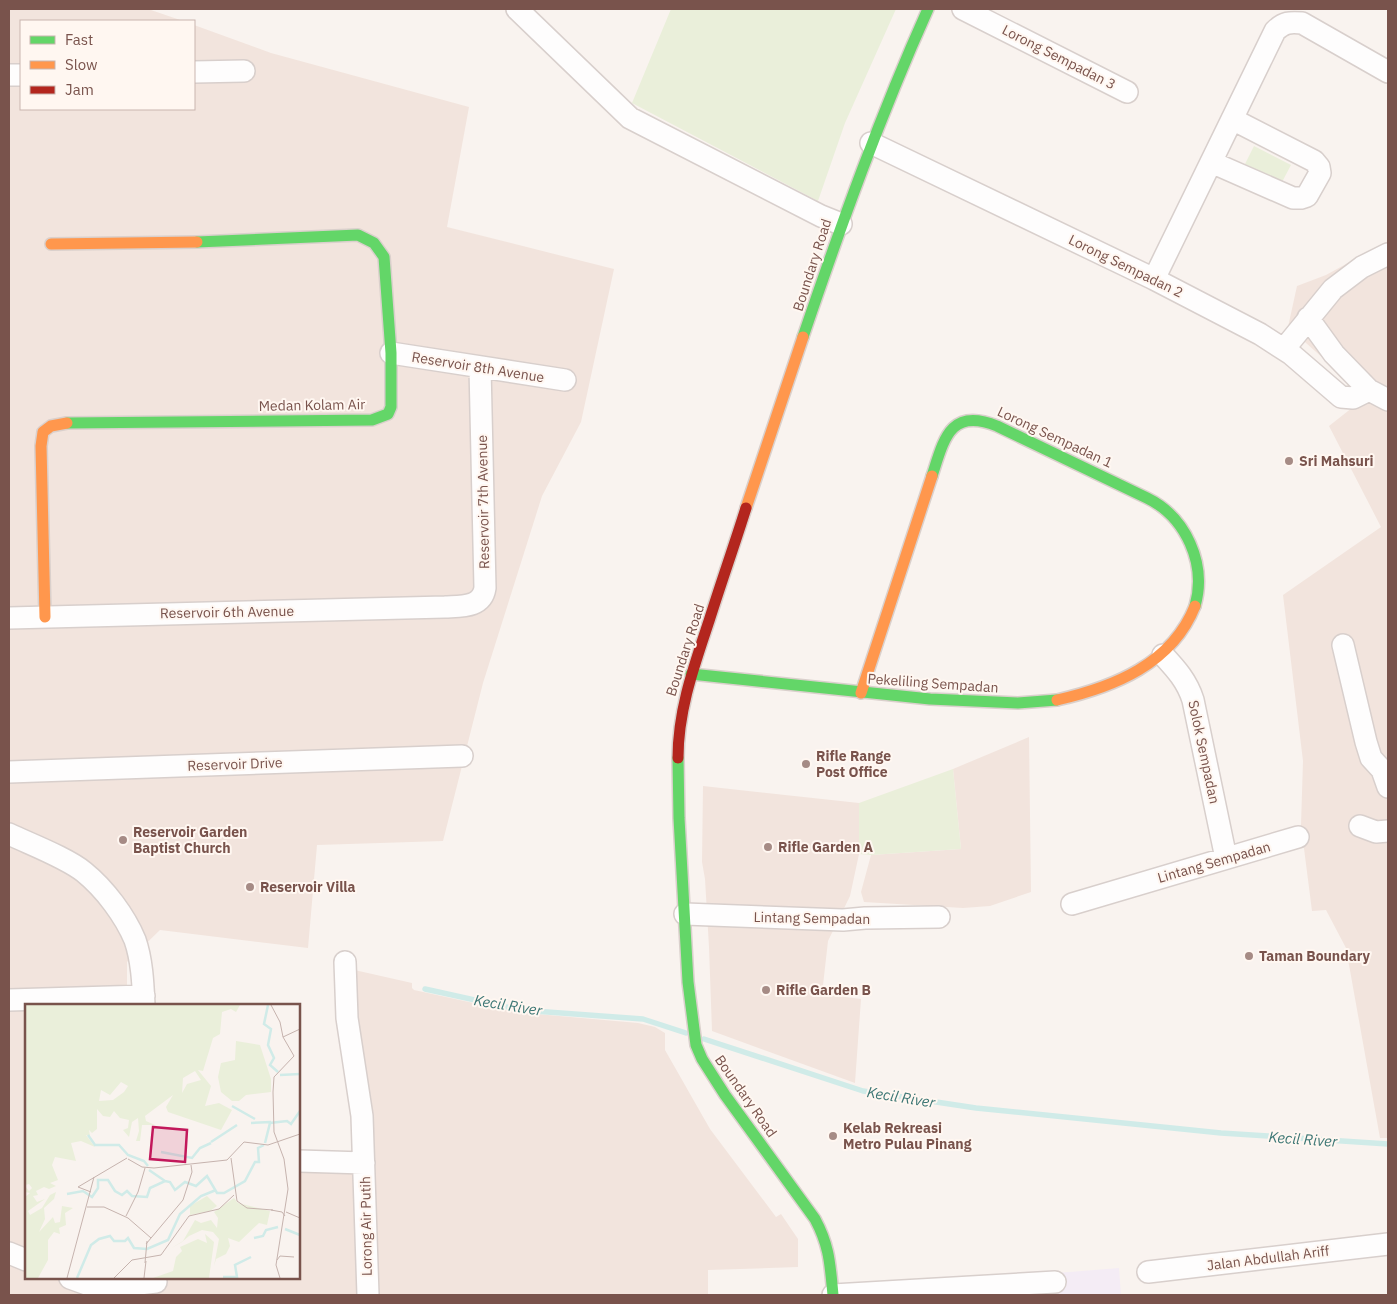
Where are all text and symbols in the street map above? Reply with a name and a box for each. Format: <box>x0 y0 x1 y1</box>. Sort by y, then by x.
legend <box>20 20 195 110</box>
street label: Lorong Sempadan 3 <box>999 21 1119 93</box>
text: Fast <box>65 30 93 49</box>
text: Slow <box>65 55 98 74</box>
text: Jam <box>65 80 94 99</box>
street label: Boundary Road <box>789 216 835 314</box>
street label: Lorong Sempadan 2 <box>1066 230 1186 302</box>
street label: Reservoir 8th Avenue <box>410 348 546 386</box>
street label: Medan Kolam Air <box>258 395 366 415</box>
street label: Lorong Sempadan 1 <box>994 402 1116 472</box>
street label: Reservoir 7th Avenue <box>473 434 493 569</box>
place label: Sri Mahsuri <box>1299 452 1374 470</box>
marker: Sri Mahsuri <box>1283 455 1295 467</box>
street label: Boundary Road <box>662 601 708 699</box>
street label: Reservoir 6th Avenue <box>160 602 295 622</box>
street label: Pekeliling Sempadan <box>867 669 999 697</box>
street label: Solok Sempadan <box>1184 699 1224 805</box>
place label: Rifle Range Post Office <box>816 747 891 781</box>
street label: Reservoir Drive <box>187 753 283 775</box>
marker: Rifle Range Post Office <box>800 758 812 770</box>
place label: Reservoir Garden Baptist Church <box>133 823 247 857</box>
marker: Reservoir Garden Baptist Church <box>117 834 129 846</box>
street label: Lintang Sempadan <box>1155 837 1273 887</box>
place label: Rifle Garden A <box>778 838 874 856</box>
marker: Rifle Garden A <box>762 841 774 853</box>
place label: Reservoir Villa <box>260 878 356 896</box>
marker: Reservoir Villa <box>244 881 256 893</box>
street label: Lintang Sempadan <box>754 908 870 928</box>
place label: Taman Boundary <box>1259 947 1370 965</box>
marker: Taman Boundary <box>1243 950 1255 962</box>
place label: Rifle Garden B <box>776 981 871 999</box>
marker: Rifle Garden B <box>760 984 772 996</box>
water label: Kecil River <box>473 990 544 1020</box>
inset map <box>25 1004 300 1279</box>
street label: Boundary Road <box>711 1051 781 1141</box>
water label: Kecil River <box>866 1082 937 1112</box>
place label: Kelab Rekreasi Metro Pulau Pinang <box>843 1119 972 1153</box>
water label: Kecil River <box>1268 1127 1338 1151</box>
marker: Kelab Rekreasi Metro Pulau Pinang <box>827 1130 839 1142</box>
street label: Lorong Air Putih <box>356 1176 376 1276</box>
street label: Jalan Abdullah Ariff <box>1206 1241 1331 1274</box>

